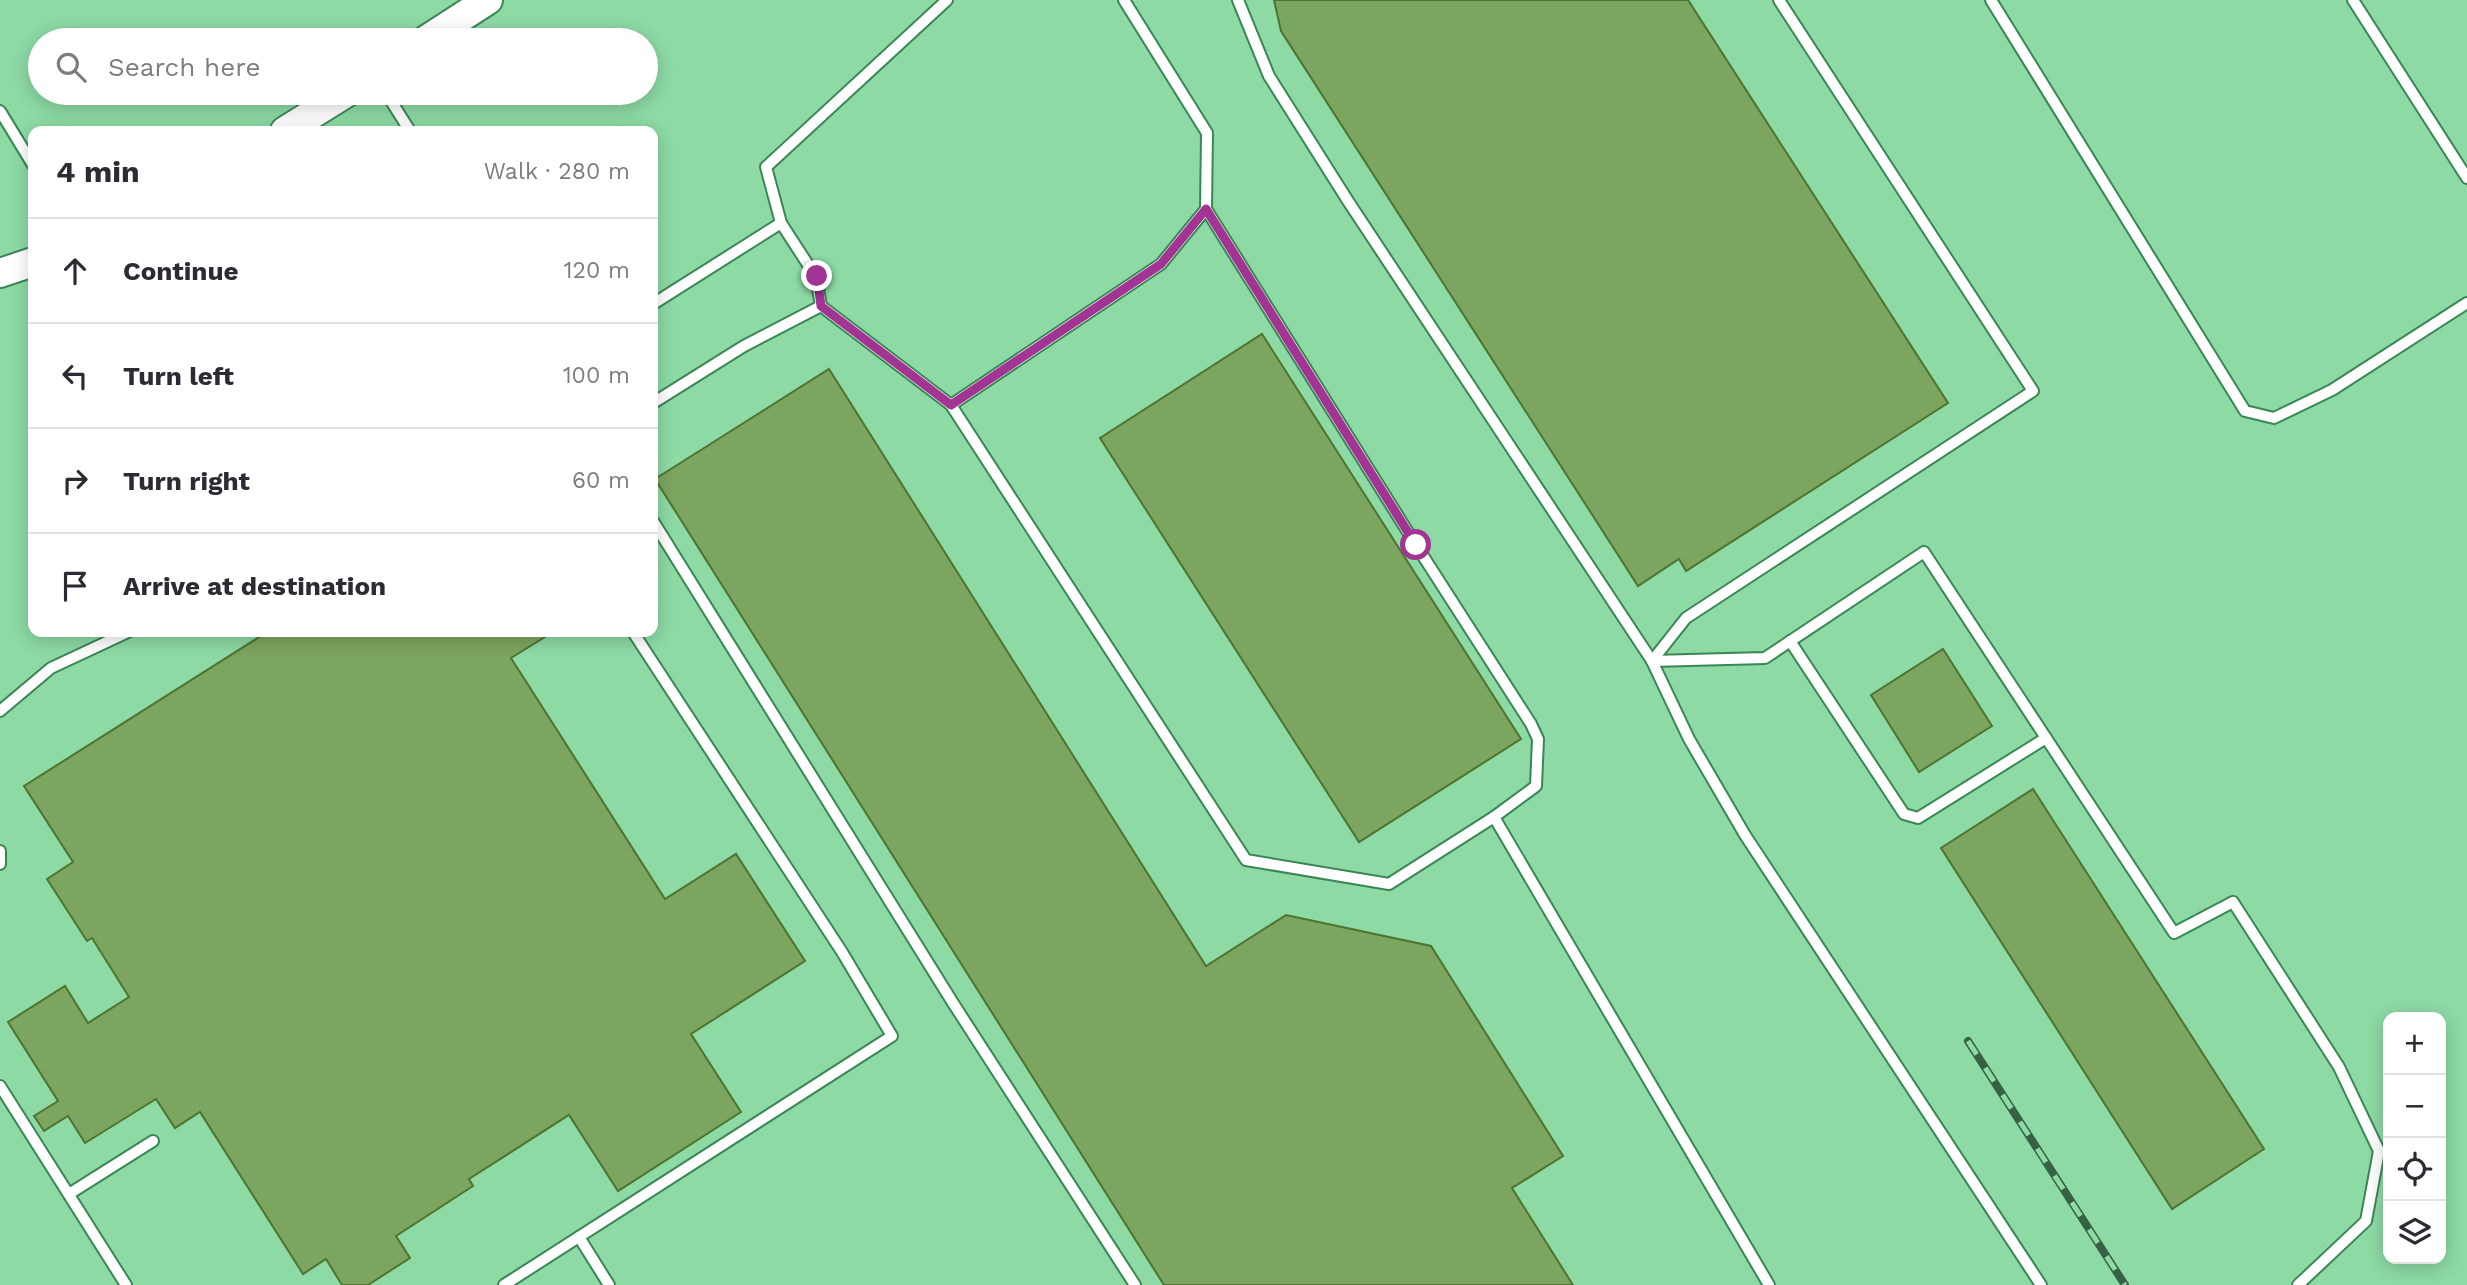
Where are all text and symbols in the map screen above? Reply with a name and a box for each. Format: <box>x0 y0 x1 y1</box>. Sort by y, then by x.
search box <box>28 28 658 105</box>
icon: search <box>52 48 90 86</box>
text: Search here <box>108 52 260 82</box>
text: 4 min <box>56 154 140 189</box>
text: Walk · 280 m <box>484 158 630 185</box>
icon: ahead <box>56 252 94 290</box>
text: Continue <box>123 256 239 286</box>
text: 120 m <box>564 257 630 284</box>
route end <box>801 260 832 291</box>
icon: left <box>56 357 94 395</box>
text: Turn left <box>123 361 234 391</box>
text: 100 m <box>563 362 630 389</box>
icon: right <box>56 462 94 500</box>
text: Turn right <box>123 466 250 496</box>
text: 60 m <box>572 467 630 494</box>
route start <box>1400 529 1431 560</box>
icon: arrive <box>56 567 94 605</box>
text: Arrive at destination <box>123 571 386 601</box>
map controls <box>2383 1012 2446 1264</box>
button: + <box>2383 1012 2446 1075</box>
button: − <box>2383 1075 2446 1138</box>
button: locate <box>2383 1138 2446 1201</box>
button: layers <box>2383 1201 2446 1264</box>

